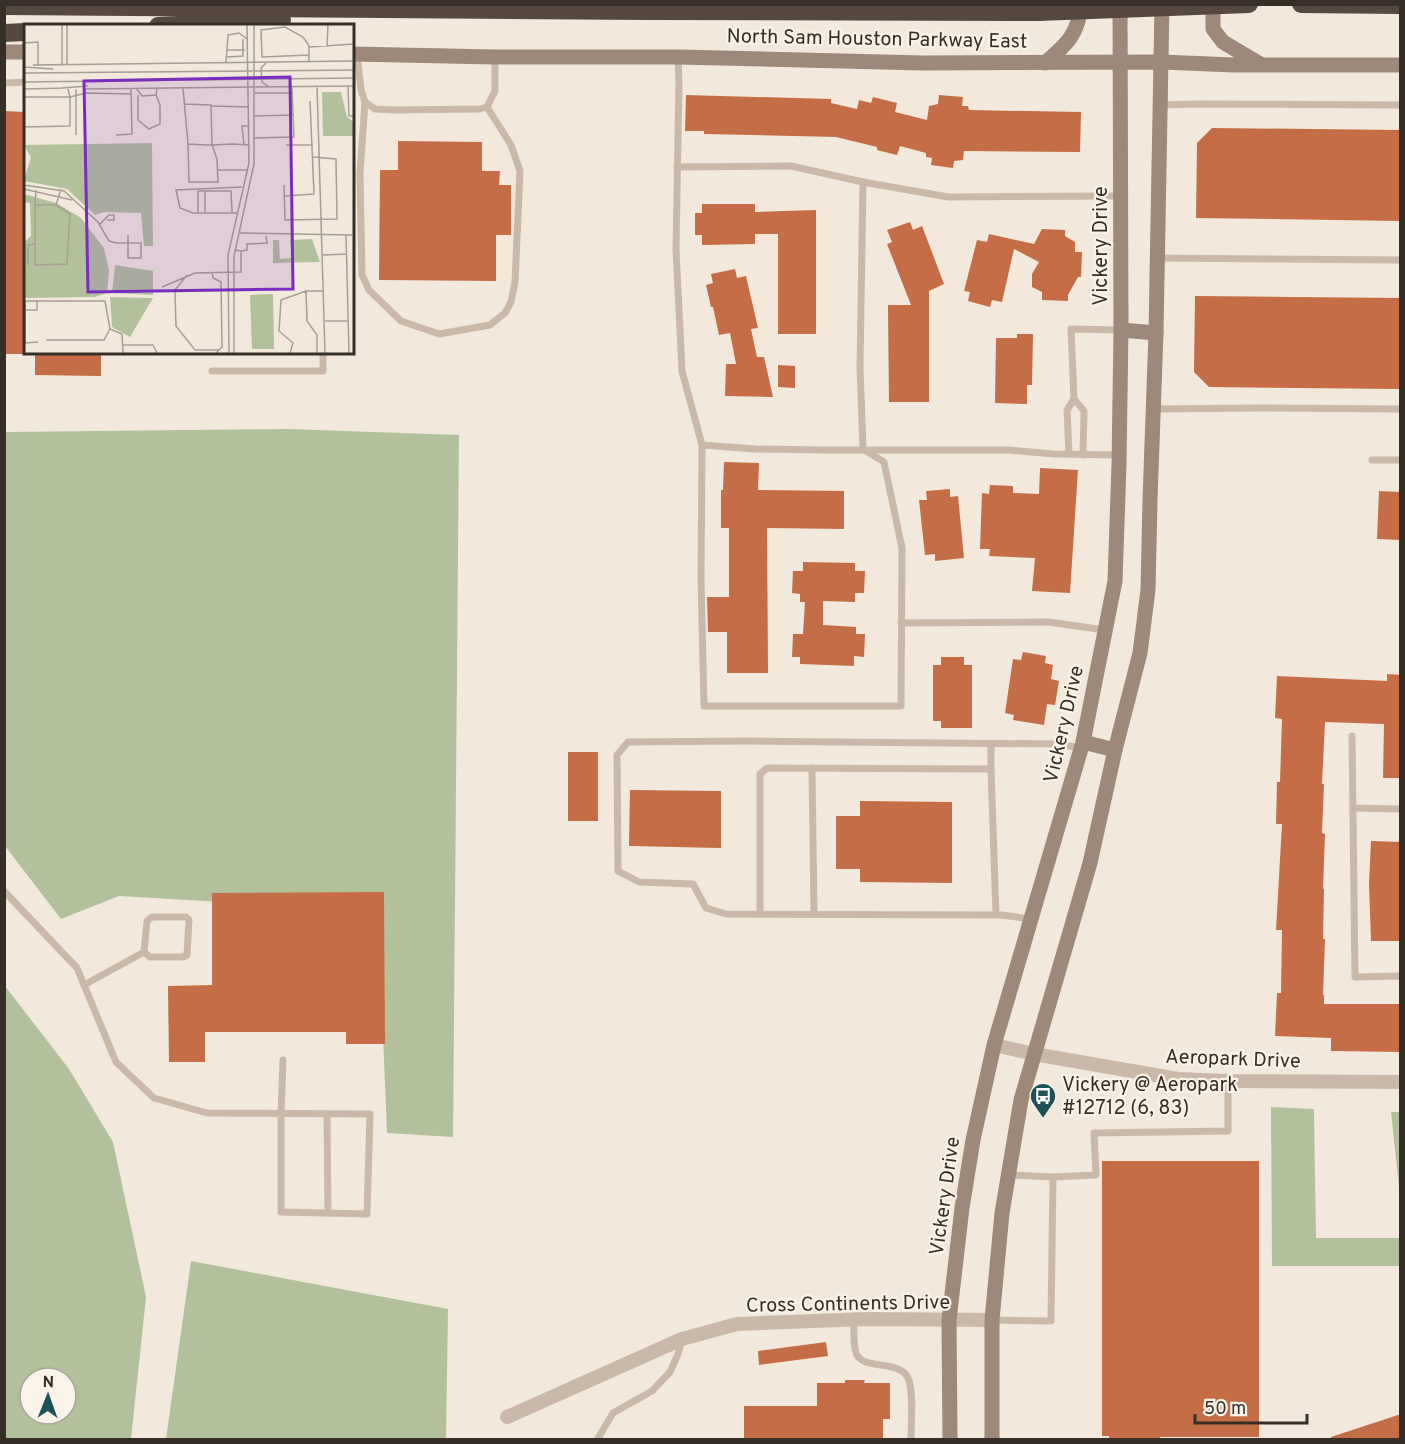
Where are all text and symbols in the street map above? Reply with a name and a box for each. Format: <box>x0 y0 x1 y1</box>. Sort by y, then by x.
inset map <box>24 24 354 354</box>
street label: North Sam Houston Parkway East <box>726 24 1028 56</box>
street label: Vickery Drive <box>1089 186 1115 306</box>
street label: Vickery Drive <box>1039 663 1091 786</box>
street label: Aeropark Drive <box>1165 1045 1301 1075</box>
place label: Vickery @ Aeropark #12712 (6, 83) <box>1062 1073 1238 1122</box>
bus stop icon: Vickery @ Aeropark #12712 (6, 83) <box>1028 1081 1058 1119</box>
street label: Vickery Drive <box>925 1135 967 1257</box>
street label: Cross Continents Drive <box>746 1290 950 1320</box>
north arrow <box>18 1366 78 1426</box>
text: N <box>42 1373 54 1393</box>
scale bar <box>1195 1387 1308 1425</box>
text: 50 m <box>1204 1398 1246 1421</box>

